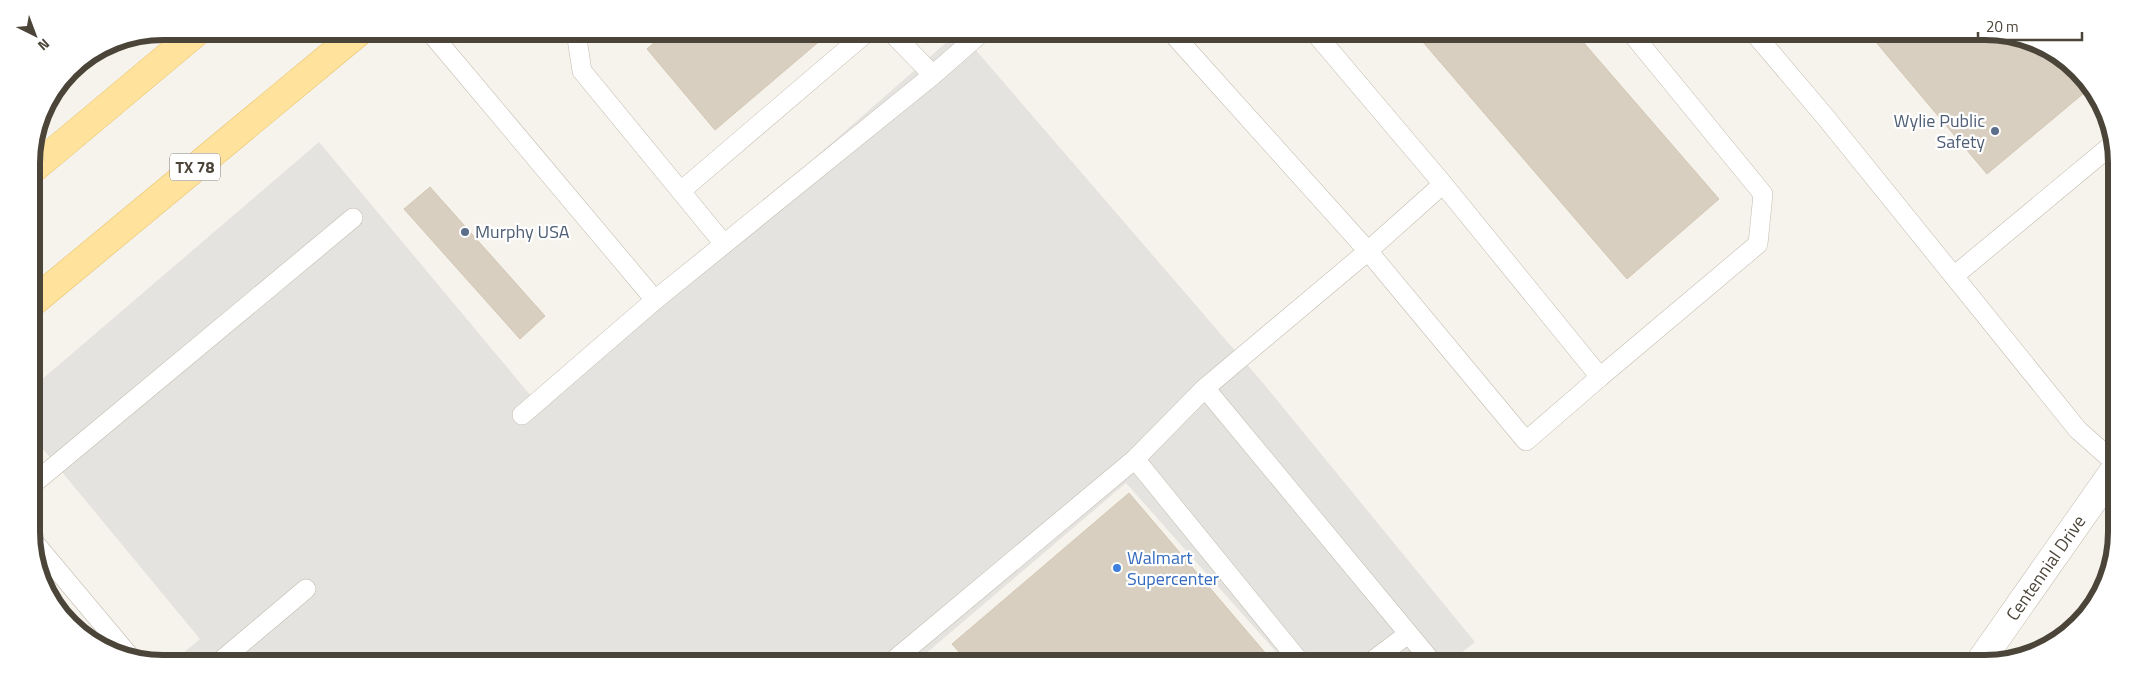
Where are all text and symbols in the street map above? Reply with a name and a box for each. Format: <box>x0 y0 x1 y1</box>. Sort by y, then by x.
north arrow <box>10 10 60 60</box>
scale bar <box>1978 10 2082 42</box>
text: 20 m <box>1986 15 2019 38</box>
text: N <box>33 34 55 56</box>
place label: Wylie Public Safety <box>1894 107 1985 155</box>
marker: Wylie Public Safety <box>1989 125 2001 137</box>
road number: TX 78 <box>170 154 220 180</box>
place label: Murphy USA <box>475 218 570 245</box>
marker: Murphy USA <box>459 226 471 238</box>
street label: Centennial Drive <box>1999 509 2092 626</box>
place label: Walmart Supercenter <box>1127 544 1219 592</box>
marker: Walmart Supercenter <box>1111 562 1123 574</box>

